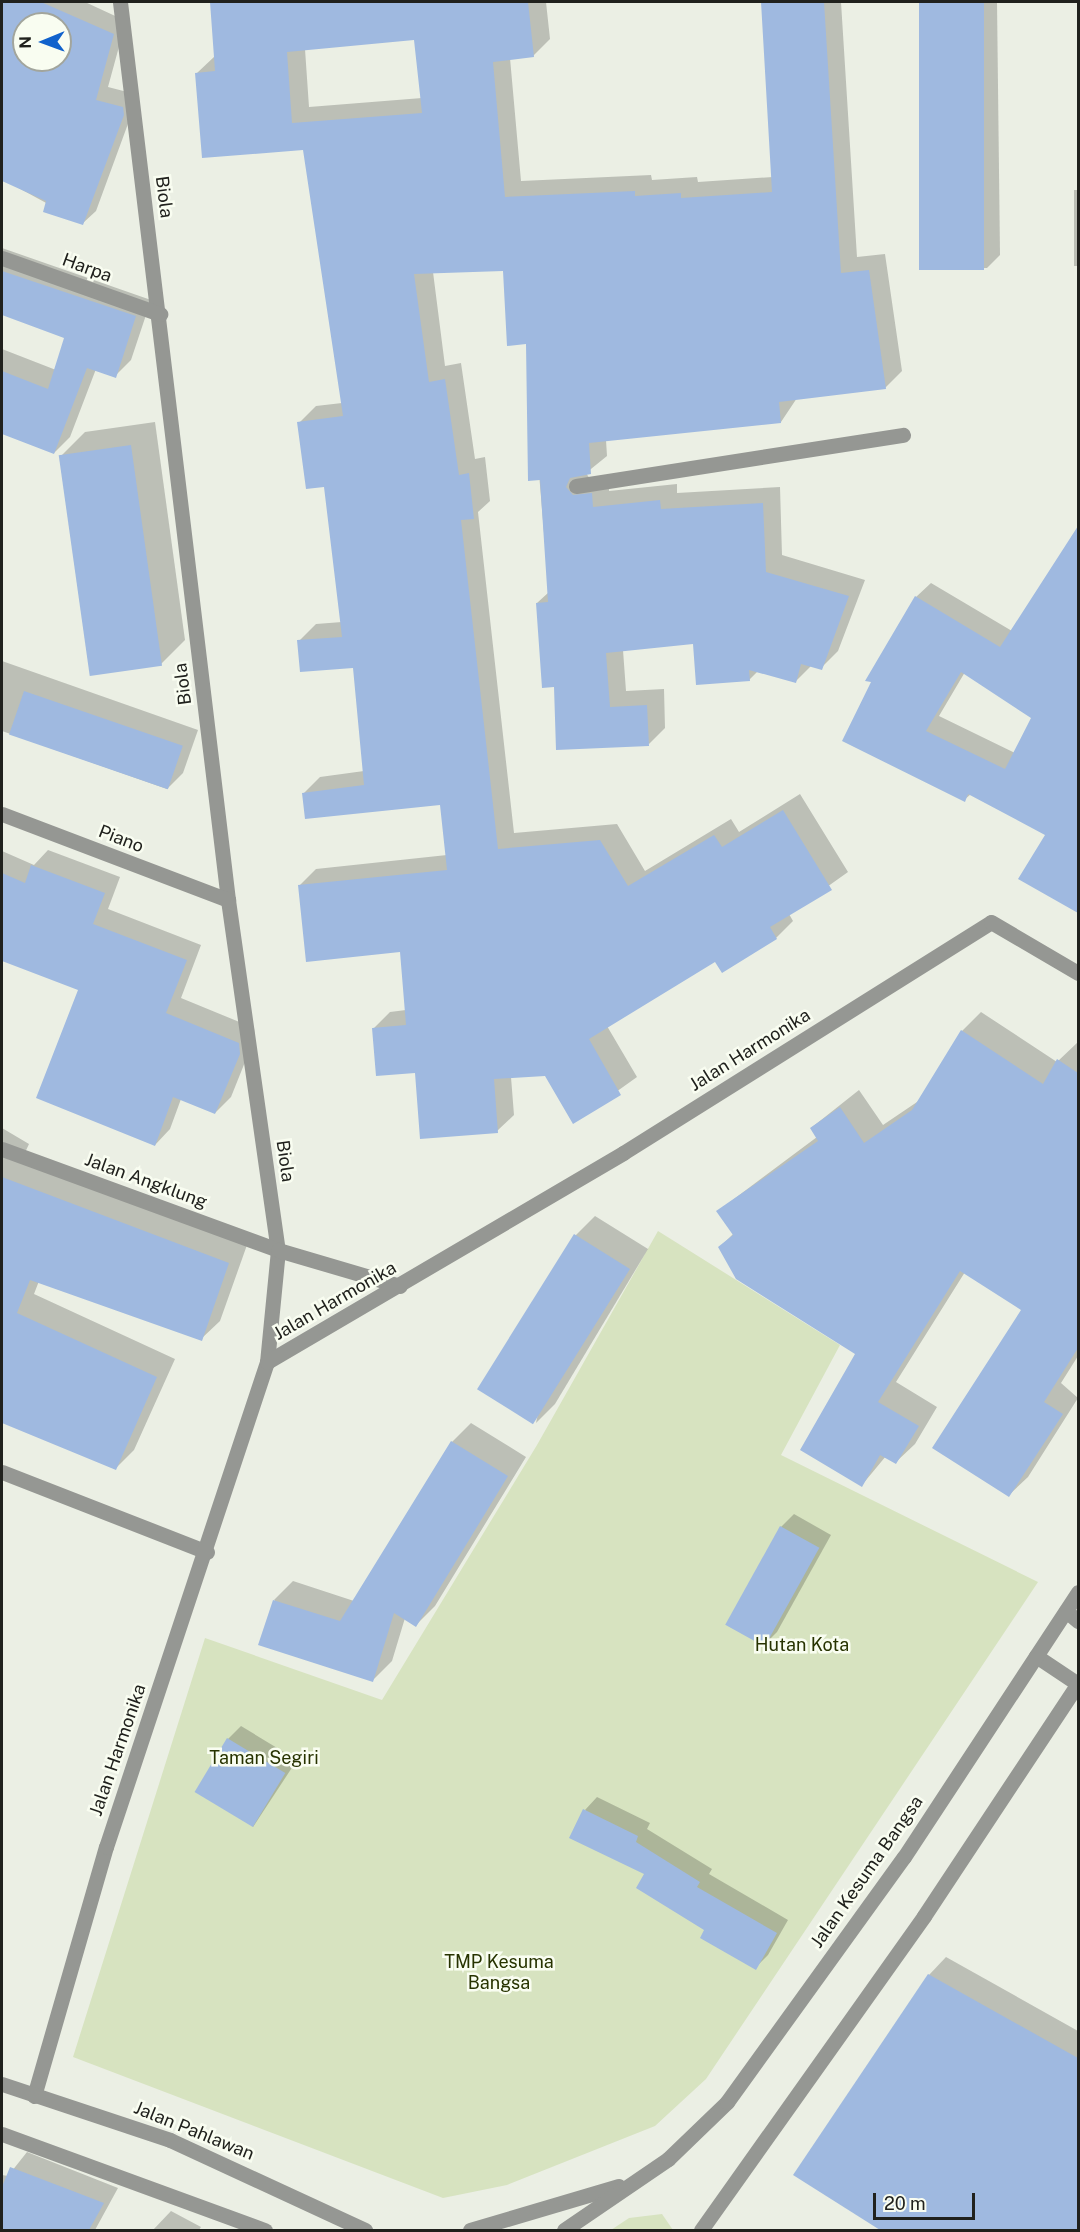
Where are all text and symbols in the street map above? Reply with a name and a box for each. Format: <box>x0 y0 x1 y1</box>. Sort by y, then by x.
north arrow <box>12 12 72 72</box>
text: N <box>16 36 35 49</box>
street label: Biola <box>151 175 177 219</box>
street label: Harpa <box>59 249 115 287</box>
street label: Biola <box>170 662 196 706</box>
street label: Piano <box>95 821 147 857</box>
street label: Jalan Harmonika <box>686 1004 814 1096</box>
street label: Biola <box>271 1139 299 1183</box>
street label: Jalan Angklung <box>82 1149 210 1213</box>
street label: Jalan Harmonika <box>270 1257 400 1345</box>
park label: Hutan Kota <box>755 1634 849 1656</box>
street label: Jalan Harmonika <box>85 1681 151 1819</box>
park label: Taman Segiri <box>209 1747 319 1769</box>
street label: Jalan Kesuma Bangsa <box>806 1792 928 1952</box>
park label: TMP Kesuma Bangsa <box>444 1952 554 1994</box>
street label: Jalan Pahlawan <box>131 2097 257 2165</box>
scale bar <box>876 2181 978 2219</box>
text: 20 m <box>884 2193 926 2214</box>

